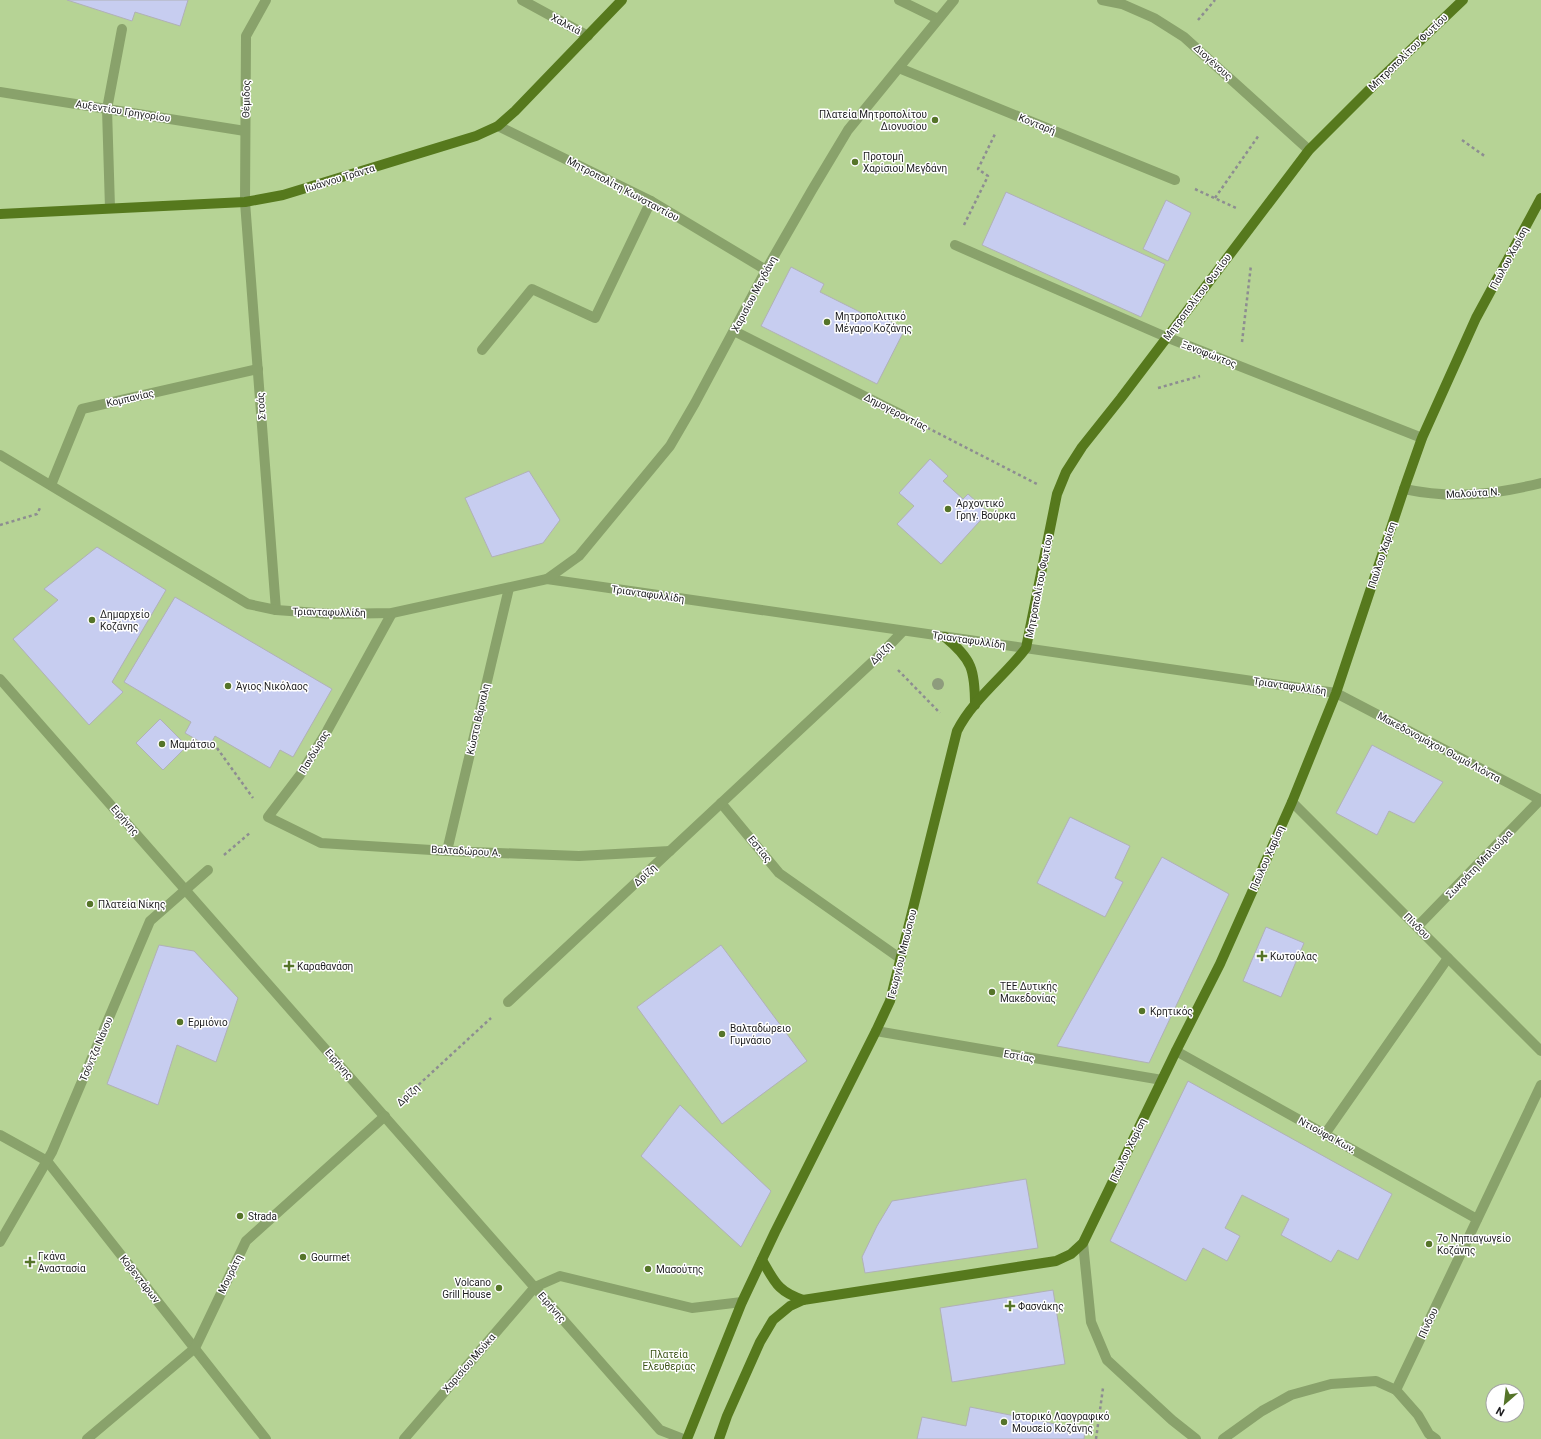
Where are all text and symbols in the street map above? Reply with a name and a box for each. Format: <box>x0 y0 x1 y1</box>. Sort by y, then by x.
street label: Μητροπολίτου Φωτίου <box>1366 11 1450 93</box>
street label: Χαλκιά <box>549 12 583 36</box>
street label: Διογένους <box>1191 42 1234 83</box>
street label: Θέμιδος <box>240 80 253 118</box>
street label: Αυξεντίου Γρηγορίου <box>75 98 171 125</box>
place label: Πλατεία Μητροπολίτου Διονυσίου <box>819 109 927 132</box>
street label: Κονταρή <box>1017 112 1057 136</box>
marker: Πλατεία Μητροπολίτου Διονυσίου <box>930 115 940 125</box>
place label: Προτομή Χαρίσιου Μεγδάνη <box>863 151 947 174</box>
street label: Μητροπολίτη Κωνσταντίου <box>565 155 681 223</box>
marker: Προτομή Χαρίσιου Μεγδάνη <box>850 157 860 167</box>
street label: Ιωάννου Τράντα <box>304 162 376 194</box>
street label: Παύλου Χαρίση <box>1488 225 1530 291</box>
street label: Μητροπολίτου Φωτίου <box>1161 252 1233 342</box>
street label: Χαρισίου Μεγδάνη <box>729 254 779 334</box>
place label: Μητροπολιτικό Μέγαρο Κοζάνης <box>835 311 912 335</box>
marker: Μητροπολιτικό Μέγαρο Κοζάνης <box>822 317 832 327</box>
street label: Ξενοφώντος <box>1180 338 1238 370</box>
street label: Κομπανίας <box>105 387 155 410</box>
street label: Δημογεροντίας <box>862 391 930 434</box>
street label: Στοάς <box>255 392 268 420</box>
street label: Μαλούτα Ν. <box>1446 486 1500 500</box>
place label: Αρχοντικό Γρηγ. Βούρκα <box>956 498 1016 521</box>
marker: Αρχοντικό Γρηγ. Βούρκα <box>943 504 953 514</box>
street label: Παύλου Χαρίση <box>1366 520 1398 590</box>
street label: Μητροπολίτου Φωτίου <box>1024 533 1054 639</box>
street label: Τριανταφυλλίδη <box>611 583 685 606</box>
street label: Τριανταφυλλίδη <box>292 606 366 619</box>
place label: Δημαρχείο Κοζάνης <box>100 609 150 633</box>
marker: Δημαρχείο Κοζάνης <box>87 615 97 625</box>
street label: Τριανταφυλλίδη <box>932 629 1006 652</box>
street label: Δρίζη <box>868 640 895 667</box>
street label: Τριανταφυλλίδη <box>1253 675 1327 698</box>
marker: Άγιος Νικόλαος <box>223 681 233 691</box>
place label: Άγιος Νικόλαος <box>236 681 308 693</box>
street label: Κώστα Βάρναλη <box>464 682 492 756</box>
street label: Μακεδονομάχου Θωμά Λιόντα <box>1376 710 1503 784</box>
street label: Πανδώρας <box>297 729 332 776</box>
marker: Μαμάτσιο <box>157 739 167 749</box>
place label: Μαμάτσιο <box>170 739 216 750</box>
street label: Ειρήνης <box>108 803 141 838</box>
street label: Παύλου Χαρίση <box>1248 824 1286 892</box>
street label: Σωκράτη Μπλιούρα <box>1444 828 1515 900</box>
street label: Εστίας <box>745 834 774 865</box>
street label: Βαλταδώρου Α. <box>431 844 501 858</box>
street label: Δρίζη <box>631 862 659 889</box>
marker: Πλατεία Νίκης <box>85 899 95 909</box>
place label: Πλατεία Νίκης <box>98 899 165 911</box>
street label: Γεωργίου Μπούσιου <box>886 908 918 1000</box>
street label: Πίνδου <box>1402 911 1432 941</box>
marker: Κωτούλας <box>1257 951 1267 961</box>
place label: Κωτούλας <box>1270 951 1317 963</box>
marker: Καραθανάση <box>284 961 294 971</box>
place label: Καραθανάση <box>297 961 353 972</box>
place label: ΤΕΕ Δυτικής Μακεδονίας <box>1000 981 1057 1005</box>
marker: ΤΕΕ Δυτικής Μακεδονίας <box>987 987 997 997</box>
marker: Κρητικός <box>1137 1006 1147 1016</box>
place label: Κρητικός <box>1150 1006 1193 1018</box>
street label: Τσόντζα Νάνου <box>78 1015 115 1083</box>
marker: Ερμιόνιο <box>175 1017 185 1027</box>
place label: Ερμιόνιο <box>188 1017 228 1028</box>
place label: Βαλταδώρειο Γυμνάσιο <box>730 1023 791 1046</box>
marker: Βαλταδώρειο Γυμνάσιο <box>717 1029 727 1039</box>
street label: Ειρήνης <box>322 1047 355 1082</box>
street label: Εστίας <box>1003 1048 1035 1065</box>
street label: Δρίζη <box>394 1082 422 1109</box>
street label: Ντιούφα Κων. <box>1296 1115 1357 1156</box>
street label: Παύλου Χαρίση <box>1108 1116 1148 1184</box>
marker: Strada <box>235 1211 245 1221</box>
place label: Strada <box>248 1211 277 1222</box>
place label: 7ο Νηπιαγωγείο Κοζάνης <box>1437 1233 1511 1257</box>
marker: 7ο Νηπιαγωγείο Κοζάνης <box>1424 1239 1434 1249</box>
place label: Γκάνα Αναστασία <box>38 1251 86 1274</box>
marker: Gourmet <box>298 1252 308 1262</box>
place label: Gourmet <box>311 1252 350 1263</box>
street label: Κοβεντάρων <box>118 1253 162 1305</box>
street label: Μουράτη <box>216 1253 244 1295</box>
marker: Γκάνα Αναστασία <box>25 1257 35 1267</box>
marker: Μασούτης <box>643 1264 653 1274</box>
place label: Μασούτης <box>656 1264 703 1276</box>
place label: Volcano Grill House <box>442 1277 491 1300</box>
marker: Volcano Grill House <box>494 1283 504 1293</box>
street label: Ειρήνης <box>535 1290 568 1325</box>
marker: Φασνάκης <box>1005 1301 1015 1311</box>
place label: Φασνάκης <box>1018 1301 1064 1313</box>
street label: Πίνδου <box>1416 1306 1440 1340</box>
street label: Χαρισίου Μούκα <box>440 1331 498 1395</box>
park label: Πλατεία Ελευθερίας <box>642 1349 696 1373</box>
north arrow <box>1485 1383 1525 1423</box>
text: N <box>1494 1404 1507 1419</box>
place label: Ιστορικό Λαογραφικό Μουσείο Κοζάνης <box>1012 1411 1110 1435</box>
marker: Ιστορικό Λαογραφικό Μουσείο Κοζάνης <box>999 1417 1009 1427</box>

